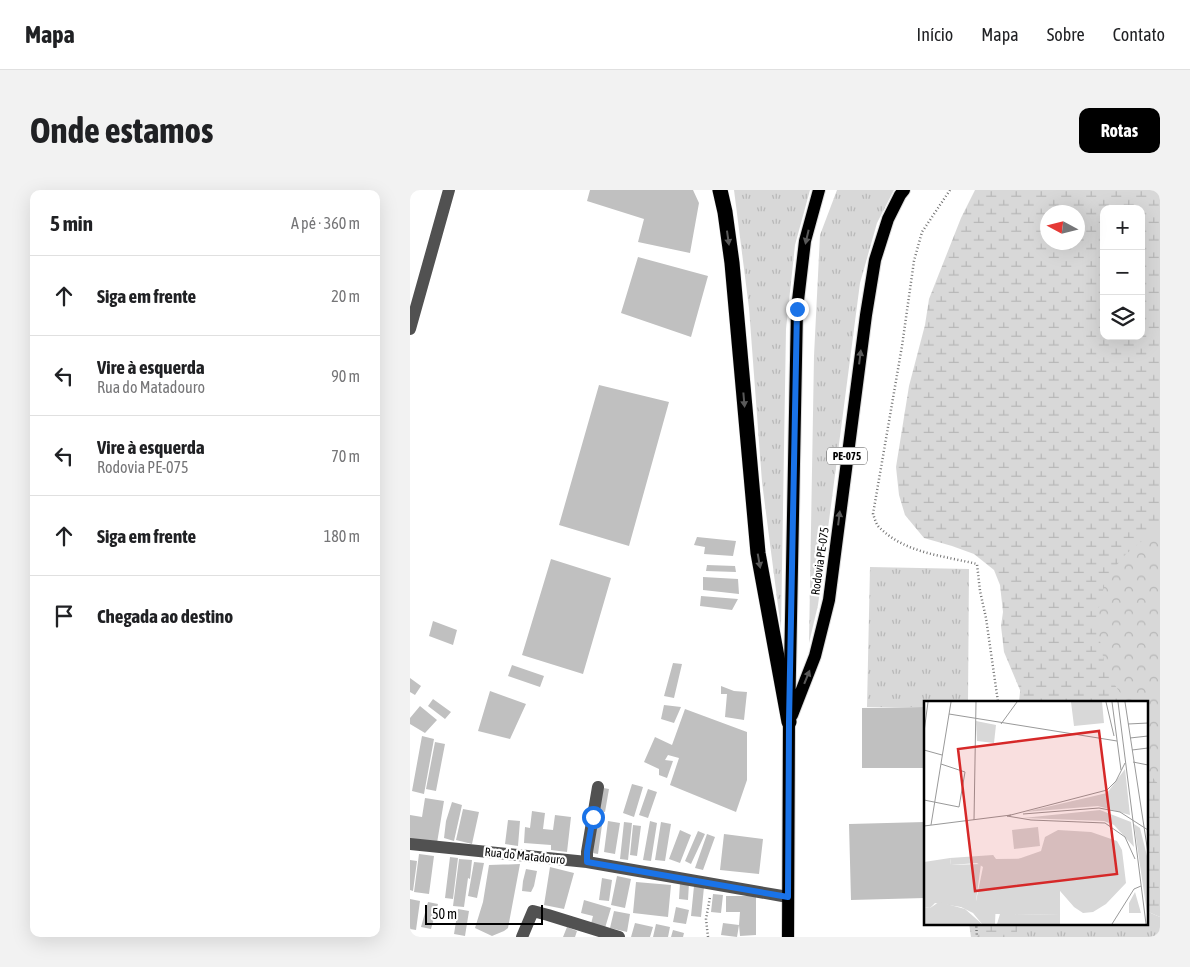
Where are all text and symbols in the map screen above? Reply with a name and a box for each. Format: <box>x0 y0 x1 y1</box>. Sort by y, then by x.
text: Mapa <box>25 21 75 48</box>
text: Início <box>917 24 953 45</box>
text: Mapa <box>981 24 1019 45</box>
text: Sobre <box>1047 24 1085 45</box>
text: Contato <box>1113 24 1165 45</box>
button: Rotas <box>1079 108 1160 153</box>
text: Onde estamos <box>30 110 213 150</box>
north arrow <box>1040 205 1085 250</box>
map controls <box>1100 205 1145 340</box>
button: + <box>1100 205 1145 250</box>
text: 5 min <box>50 211 93 235</box>
text: A pé · 360 m <box>291 214 360 232</box>
one-way arrow <box>724 230 732 246</box>
one-way arrow <box>803 230 811 245</box>
button: − <box>1100 250 1145 295</box>
icon: ahead <box>50 282 78 310</box>
text: Siga em frente <box>97 285 196 307</box>
text: 20 m <box>331 287 360 305</box>
button: layers <box>1100 295 1145 340</box>
route end <box>786 298 809 321</box>
one-way arrow <box>856 349 864 365</box>
text: Vire à esquerda <box>97 356 205 378</box>
icon: left <box>50 362 78 390</box>
text: 90 m <box>331 367 360 385</box>
text: Rua do Matadouro <box>97 378 205 396</box>
one-way arrow <box>740 392 748 408</box>
text: Vire à esquerda <box>97 436 205 458</box>
icon: left <box>50 442 78 470</box>
text: 70 m <box>331 447 360 465</box>
road number: PE-075 <box>827 448 867 464</box>
text: Rodovia PE-075 <box>97 458 189 476</box>
one-way arrow <box>835 510 843 526</box>
icon: ahead <box>50 522 78 550</box>
text: Siga em frente <box>97 525 196 547</box>
street label: Rodovia PE-075 <box>808 526 832 596</box>
text: 180 m <box>324 527 360 545</box>
one-way arrow <box>756 554 764 570</box>
icon: arrive <box>50 602 78 630</box>
text: Chegada ao destino <box>97 605 233 627</box>
one-way arrow <box>803 669 811 684</box>
inset map <box>924 701 1148 924</box>
route start <box>582 806 605 829</box>
street label: Rua do Matadouro <box>484 845 566 867</box>
scale bar <box>425 902 542 925</box>
text: 50 m <box>432 906 457 922</box>

